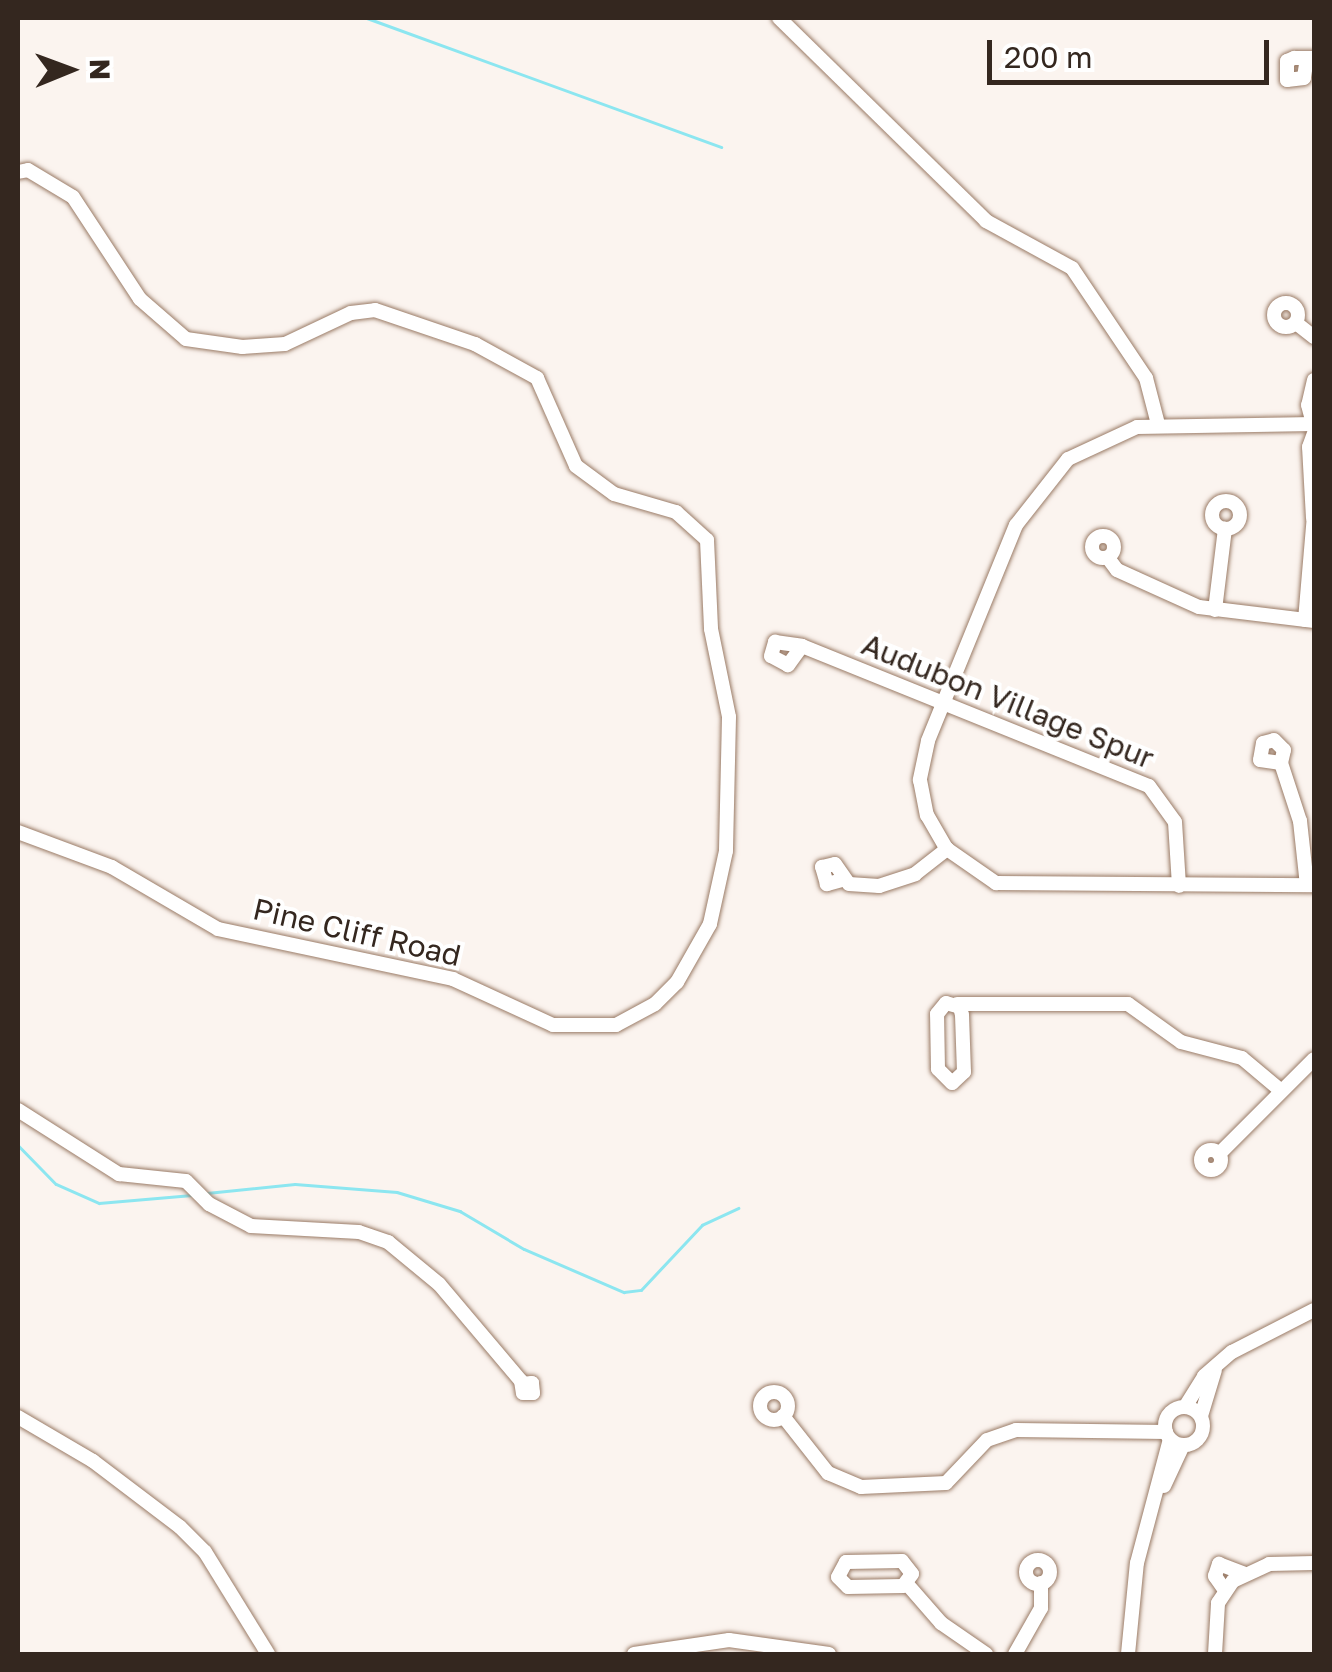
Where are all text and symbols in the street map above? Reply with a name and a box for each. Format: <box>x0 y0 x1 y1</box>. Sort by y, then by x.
north arrow <box>20 20 120 120</box>
scale bar <box>992 20 1274 82</box>
text: 200 m <box>1004 39 1093 75</box>
text: N <box>84 59 117 80</box>
street label: Audubon Village Spur <box>857 626 1159 776</box>
street label: Pine Cliff Road <box>250 891 464 973</box>

